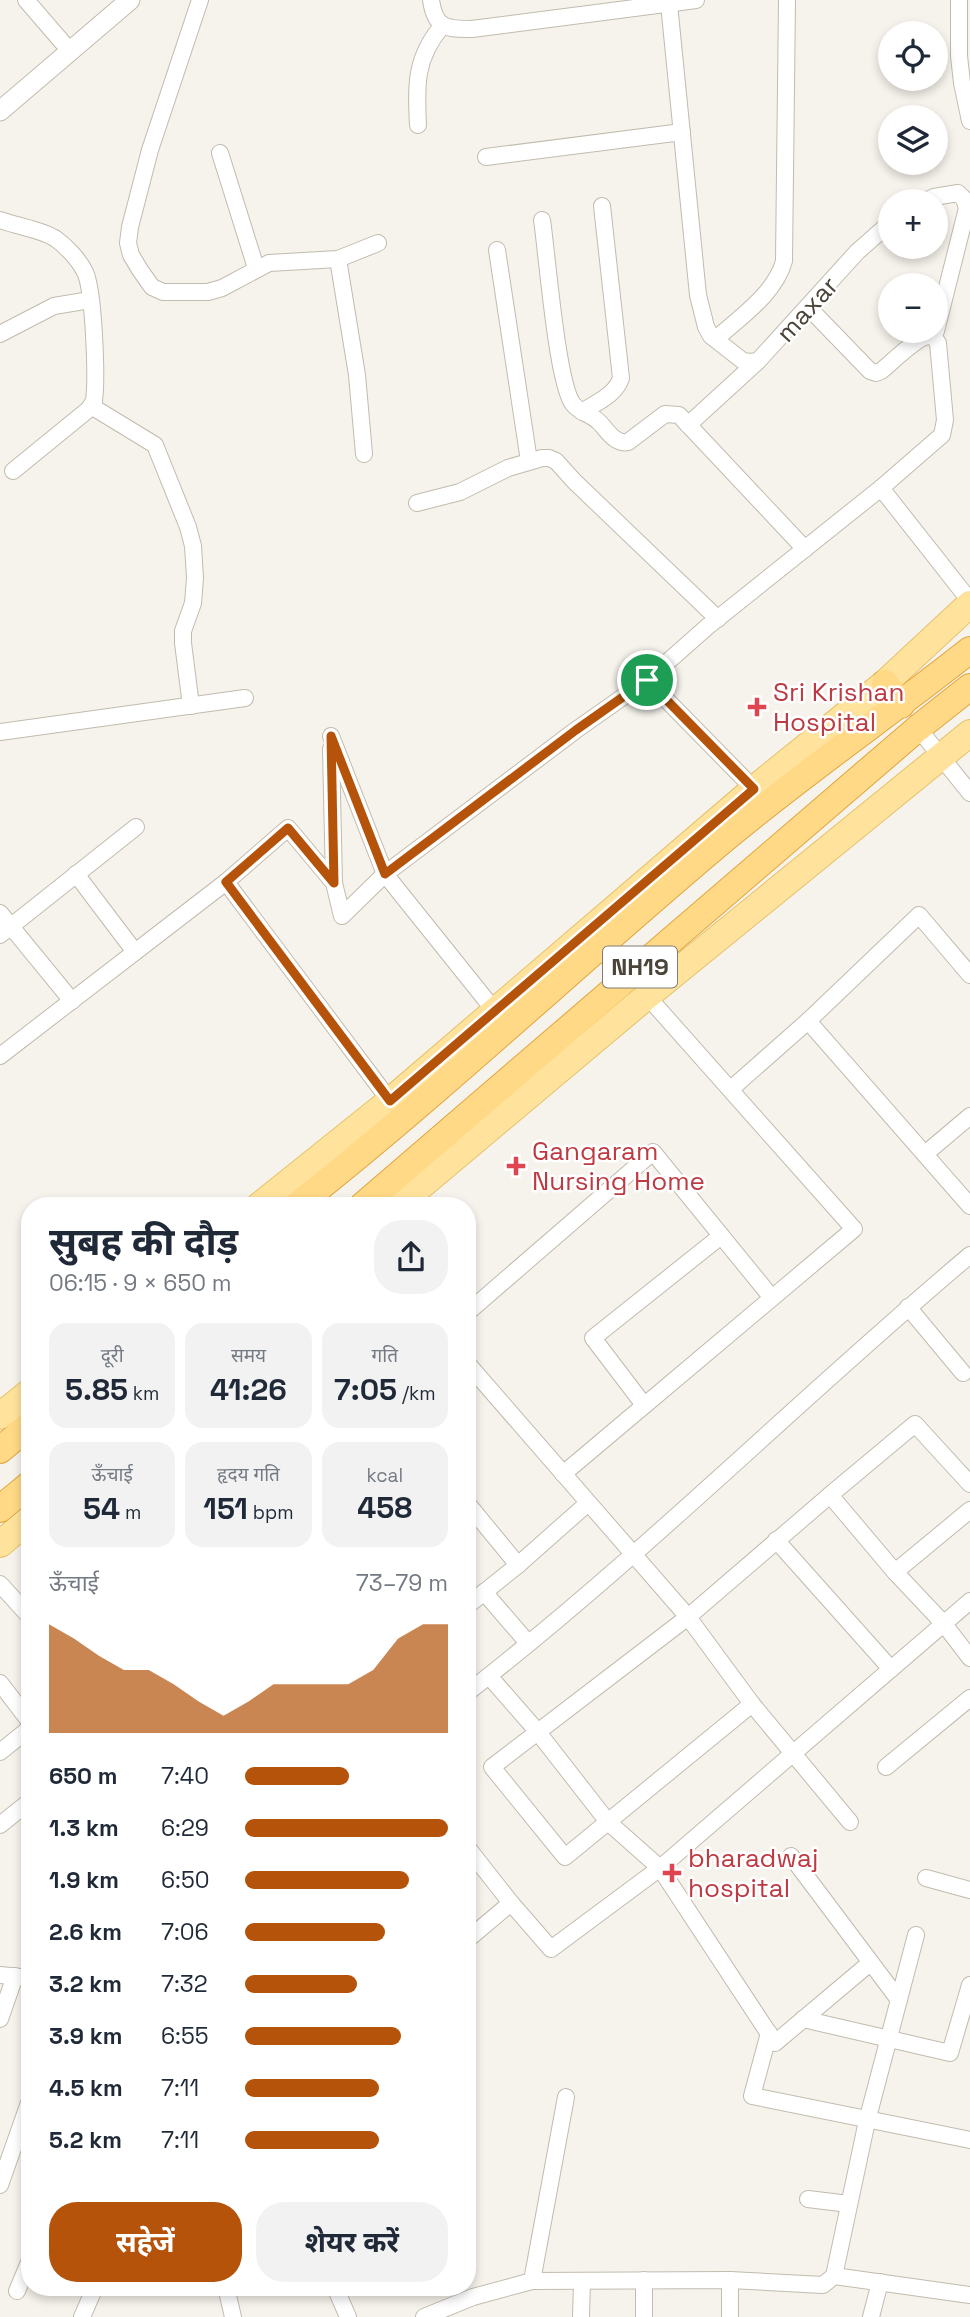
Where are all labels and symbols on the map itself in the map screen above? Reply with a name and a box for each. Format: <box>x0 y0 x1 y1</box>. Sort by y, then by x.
street label: maxar <box>769 269 845 349</box>
pin <box>617 650 677 710</box>
place label: Sri Krishan Hospital <box>773 675 904 739</box>
marker: Sri Krishan Hospital <box>747 697 767 717</box>
road number: NH19 <box>603 946 677 987</box>
place label: Gangaram Nursing Home <box>532 1134 705 1198</box>
marker: Gangaram Nursing Home <box>506 1156 526 1176</box>
place label: bharadwaj hospital <box>688 1841 818 1905</box>
marker: bharadwaj hospital <box>662 1863 682 1883</box>

